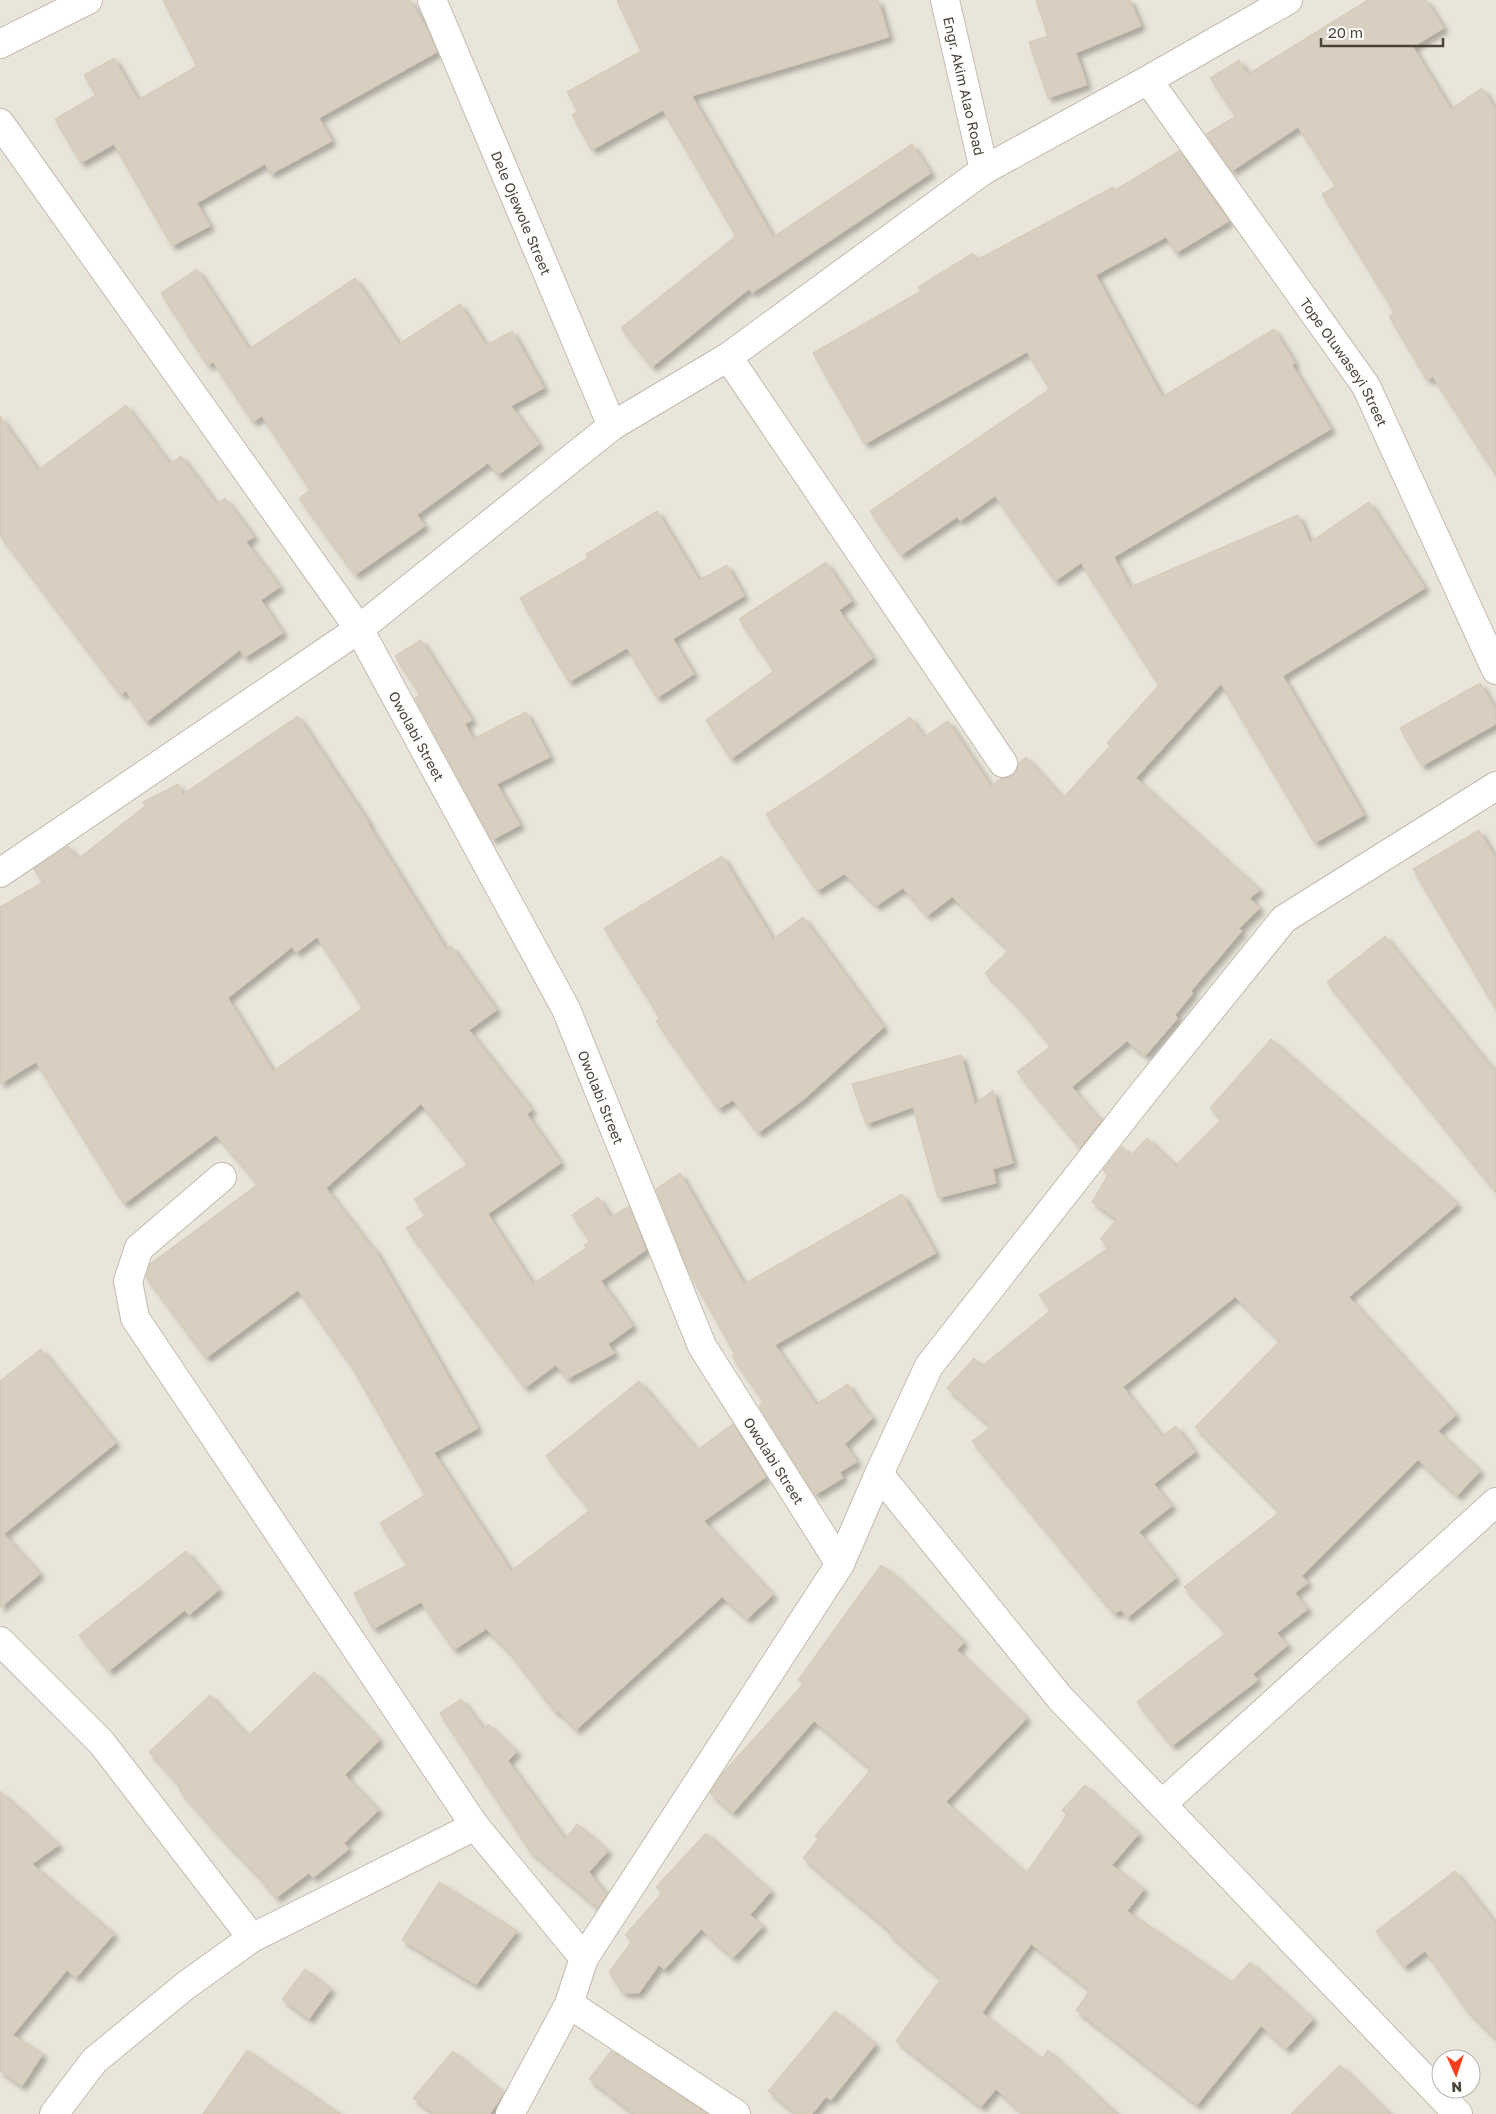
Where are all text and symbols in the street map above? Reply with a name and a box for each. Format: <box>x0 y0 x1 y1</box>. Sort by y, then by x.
street label: Engr. Akim Alao Road <box>941 15 989 157</box>
scale bar <box>1321 15 1444 47</box>
text: 20 m <box>1328 23 1363 41</box>
street label: Dele Ojewole Street <box>488 148 556 277</box>
street label: Tope Oluwaseyi Street <box>1297 294 1392 429</box>
street label: Owolabi Street <box>386 688 448 784</box>
street label: Owolabi Street <box>575 1048 628 1146</box>
street label: Owolabi Street <box>741 1414 808 1507</box>
north arrow <box>1431 2049 1481 2099</box>
text: N <box>1451 2079 1462 2096</box>

